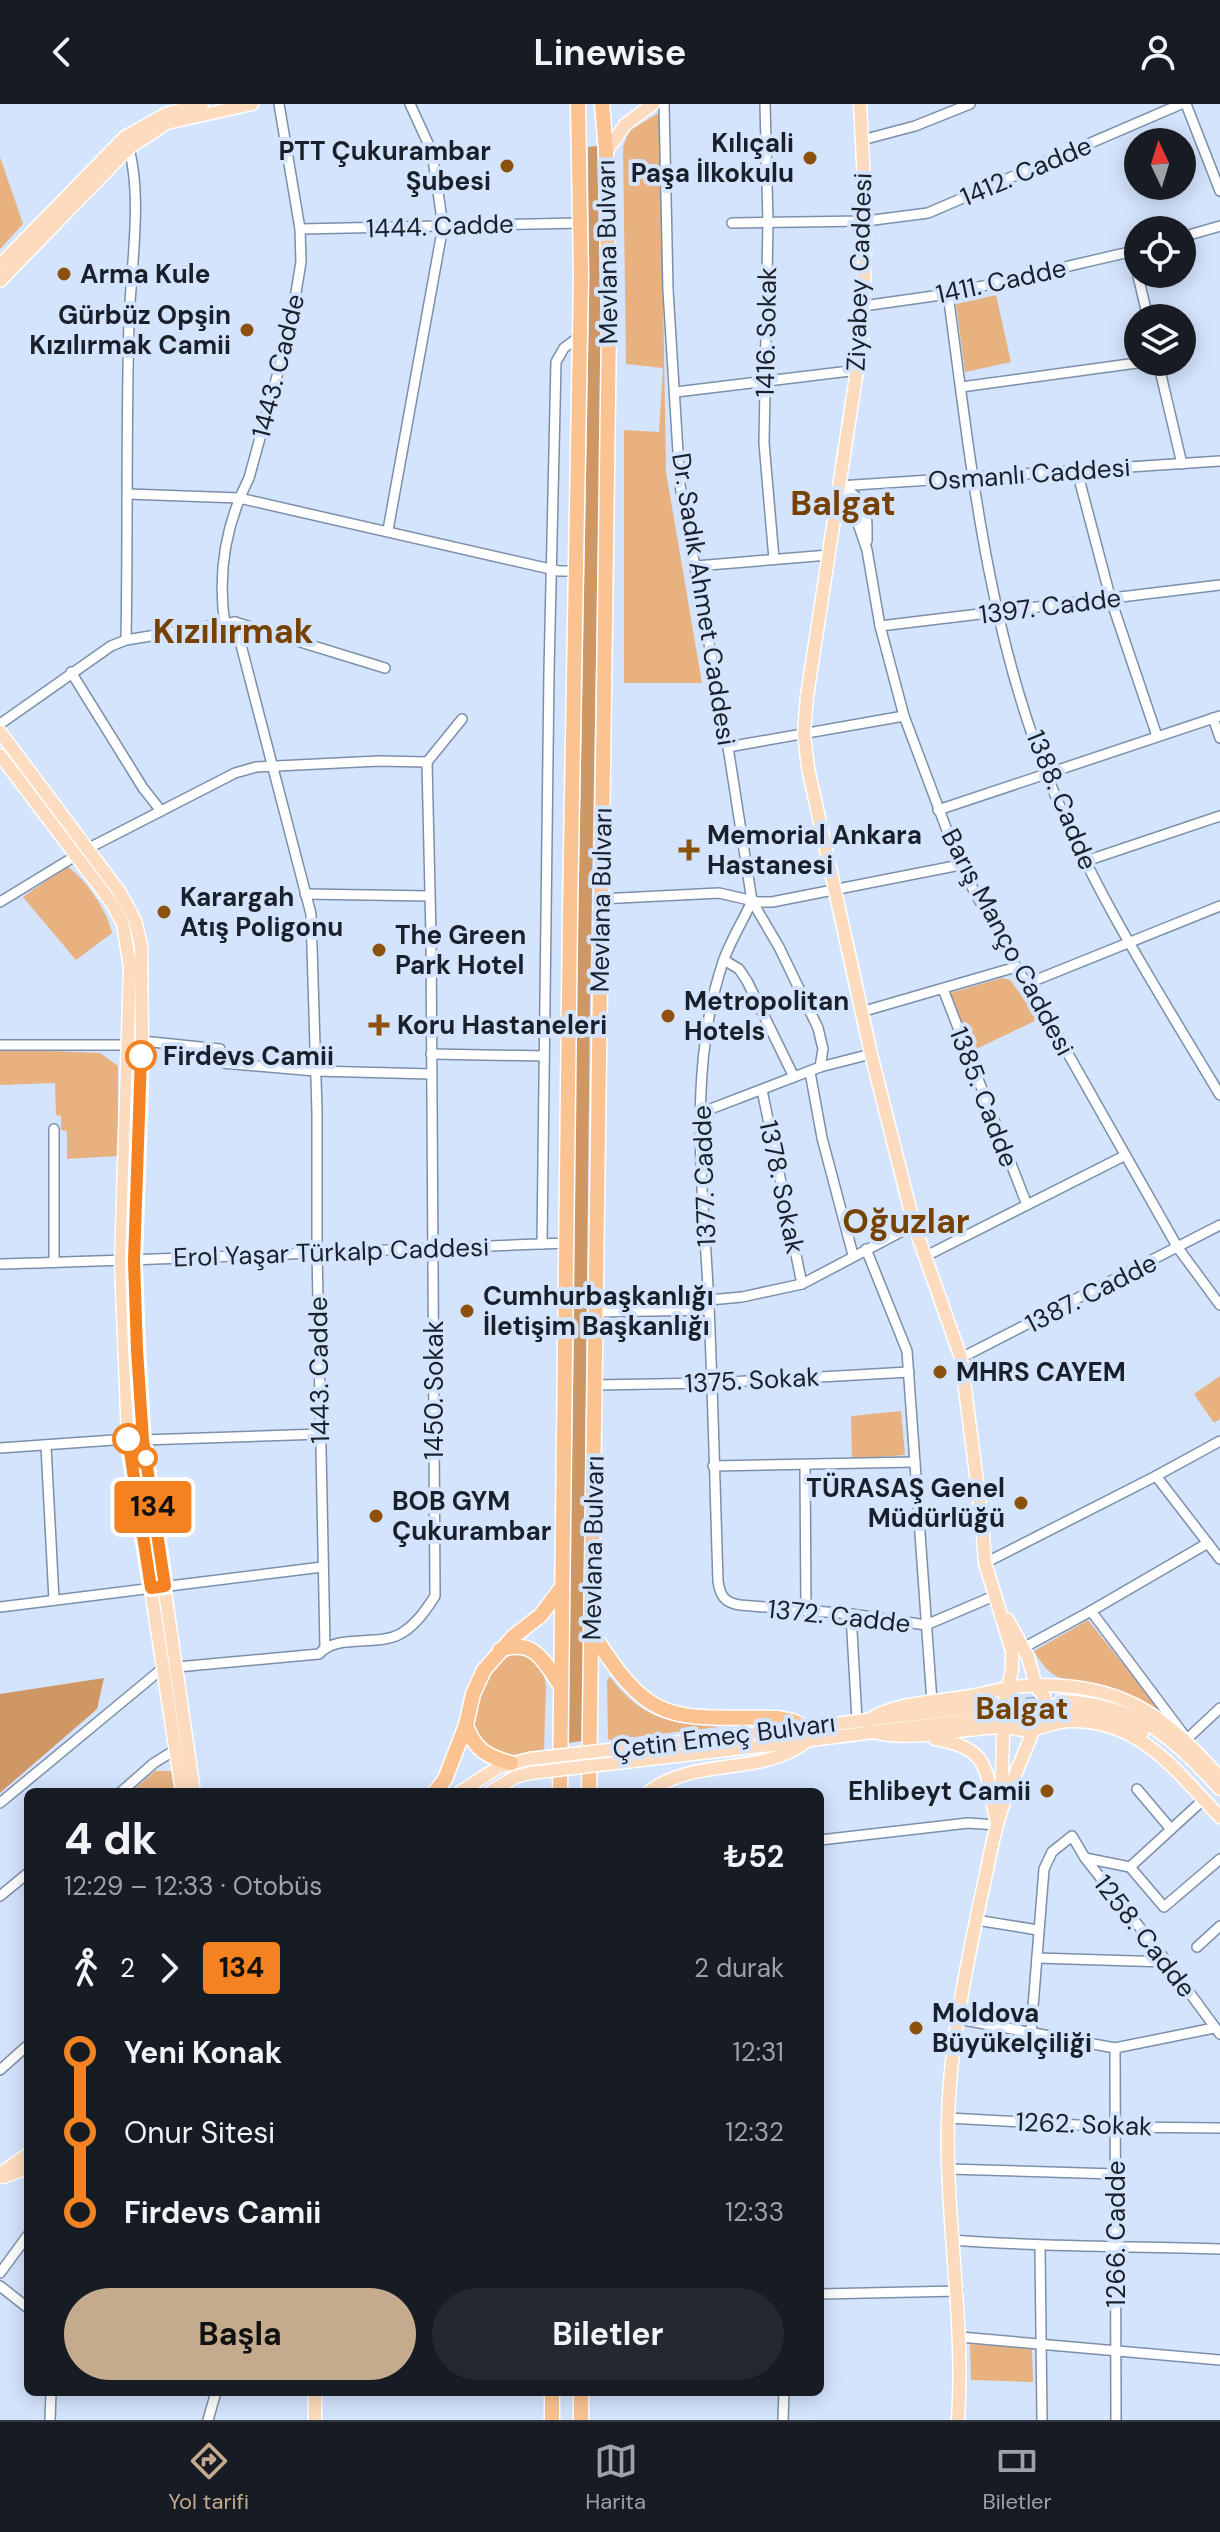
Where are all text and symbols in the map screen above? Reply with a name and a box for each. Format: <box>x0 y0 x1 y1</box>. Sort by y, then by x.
text: Linewise <box>534 29 686 76</box>
icon: back <box>40 30 84 74</box>
icon: person <box>1136 30 1180 74</box>
place label: Kılıçali Paşa İlkokulu <box>631 126 794 190</box>
street label: 1412. Cadde <box>955 128 1097 214</box>
north arrow <box>1124 128 1196 200</box>
map controls <box>1124 128 1196 376</box>
place label: PTT Çukurambar Şubesi <box>278 134 491 198</box>
marker: Kılıçali Paşa İlkokulu <box>801 149 819 167</box>
marker: PTT Çukurambar Şubesi <box>498 157 516 175</box>
street label: Mevlana Bulvarı <box>588 159 626 345</box>
street label: Ziyabey Caddesi <box>839 172 879 372</box>
street label: 1444. Cadde <box>366 206 514 246</box>
button: locate <box>1124 216 1196 288</box>
street label: 1411. Cadde <box>933 251 1069 311</box>
place label: Arma Kule <box>80 257 210 291</box>
marker: Arma Kule <box>55 265 73 283</box>
street label: 1416. Sokak <box>748 267 784 397</box>
street label: 1443. Cadde <box>244 290 312 442</box>
place label: Gürbüz Opşin Kızılırmak Camii <box>29 298 231 362</box>
button: layers <box>1124 304 1196 376</box>
marker: Gürbüz Opşin Kızılırmak Camii <box>238 321 256 339</box>
street label: Dr. Sadık Ahmet Caddesi <box>664 450 744 748</box>
street label: Osmanlı Caddesi <box>927 450 1131 498</box>
district label: Balgat <box>790 481 896 526</box>
street label: 1397. Cadde <box>977 580 1123 632</box>
district label: Kızılırmak <box>153 609 314 654</box>
street label: 1388. Cadde <box>1019 725 1105 875</box>
street label: Mevlana Bulvarı <box>582 807 620 993</box>
place label: Memorial Ankara Hastanesi <box>707 818 922 882</box>
street label: Barış Manço Caddesi <box>934 823 1082 1061</box>
marker: Memorial Ankara Hastanesi <box>678 839 700 861</box>
place label: Karargah Atış Poligonu <box>180 880 343 944</box>
marker: Karargah Atış Poligonu <box>155 903 173 921</box>
place label: The Green Park Hotel <box>395 918 526 982</box>
marker: The Green Park Hotel <box>370 941 388 959</box>
place label: Metropolitan Hotels <box>684 984 849 1048</box>
marker: Metropolitan Hotels <box>659 1007 677 1025</box>
place label: Koru Hastaneleri <box>397 1008 607 1042</box>
marker: Koru Hastaneleri <box>368 1014 390 1036</box>
street label: 1385. Cadde <box>942 1022 1026 1172</box>
place label: Firdevs Camii <box>163 1039 334 1073</box>
marker: Firdevs Camii <box>126 1041 156 1071</box>
street label: 1377. Cadde <box>685 1105 723 1247</box>
street label: 1378. Sokak <box>751 1117 813 1257</box>
district label: Oğuzlar <box>842 1199 970 1244</box>
street label: Erol Yaşar Türkalp Caddesi <box>173 1229 489 1275</box>
street label: 1387. Cadde <box>1020 1245 1162 1341</box>
place label: Cumhurbaşkanlığı İletişim Başkanlığı <box>483 1279 714 1343</box>
street label: 1443. Cadde <box>301 1296 337 1444</box>
marker: Cumhurbaşkanlığı İletişim Başkanlığı <box>458 1302 476 1320</box>
street label: 1450. Sokak <box>417 1320 451 1460</box>
place label: MHRS CAYEM <box>956 1355 1126 1389</box>
street label: 1375. Sokak <box>684 1359 820 1401</box>
marker: MHRS CAYEM <box>931 1363 949 1381</box>
unlabelled marker <box>113 1424 143 1454</box>
unlabelled marker <box>135 1447 157 1469</box>
street label: Mevlana Bulvarı <box>574 1455 612 1641</box>
place label: TÜRASAŞ Genel Müdürlüğü <box>806 1471 1005 1535</box>
line badge: 134 <box>107 1481 199 1533</box>
place label: BOB GYM Çukurambar <box>392 1484 552 1548</box>
text: 134 <box>130 1488 176 1525</box>
marker: TÜRASAŞ Genel Müdürlüğü <box>1012 1494 1030 1512</box>
marker: BOB GYM Çukurambar <box>367 1507 385 1525</box>
street label: 1372. Cadde <box>766 1592 912 1640</box>
district label: Balgat <box>975 1689 1069 1728</box>
street label: Çetin Emeç Bulvarı <box>611 1705 837 1767</box>
place label: Ehlibeyt Camii <box>848 1774 1031 1808</box>
marker: Ehlibeyt Camii <box>1038 1782 1056 1800</box>
text: 4 dk <box>64 1810 157 1868</box>
text: ₺52 <box>723 1837 784 1876</box>
street label: 1258. Cadde <box>1086 1868 1204 2004</box>
text: 12:29 – 12:33 · Otobüs <box>64 1869 322 1903</box>
icon: walk <box>64 1946 108 1990</box>
icon: forward <box>147 1946 191 1990</box>
text: 134 <box>219 1949 264 1986</box>
text: 2 <box>120 1951 135 1985</box>
text: 2 durak <box>694 1951 784 1985</box>
place label: Moldova Büyükelçiliği <box>932 1996 1092 2060</box>
marker: Moldova Büyükelçiliği <box>907 2019 925 2037</box>
text: Yeni Konak <box>124 2033 282 2072</box>
text: 12:31 <box>733 2035 784 2069</box>
street label: 1262. Sokak <box>1015 2105 1153 2143</box>
text: Onur Sitesi <box>124 2113 275 2152</box>
text: 12:32 <box>725 2115 784 2149</box>
street label: 1266. Cadde <box>1099 2161 1133 2307</box>
text: Firdevs Camii <box>124 2193 321 2232</box>
text: 12:33 <box>725 2195 784 2229</box>
button: Başla <box>64 2288 416 2380</box>
button: Biletler <box>432 2288 784 2380</box>
tab: Yol tarifi <box>168 2439 249 2516</box>
tab: Harita <box>585 2439 646 2516</box>
tab: Biletler <box>982 2439 1052 2516</box>

